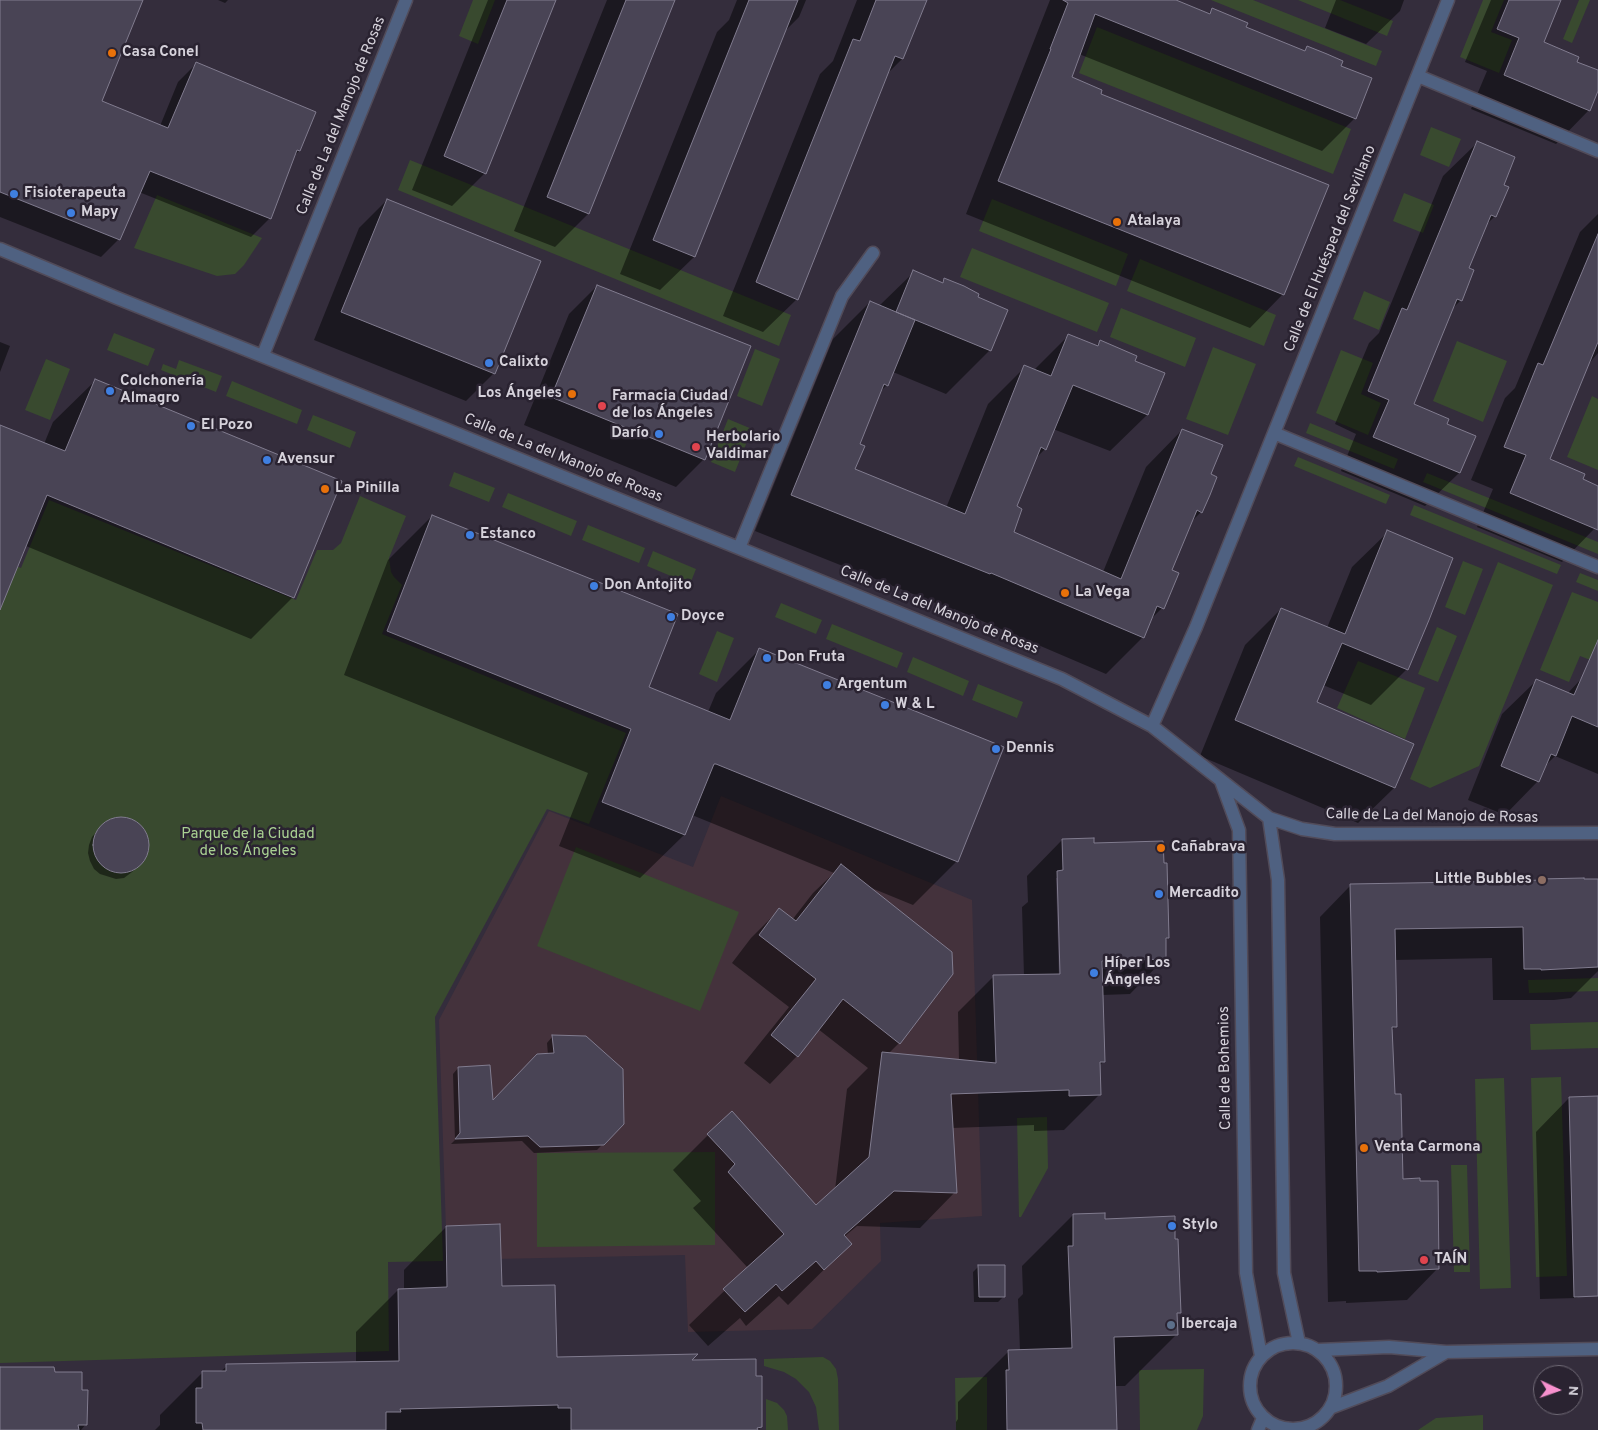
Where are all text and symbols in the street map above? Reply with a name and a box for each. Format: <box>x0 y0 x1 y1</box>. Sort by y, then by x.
street label: Calle de La del Manojo de Rosas <box>294 14 390 218</box>
place label: Casa Conel <box>122 44 199 62</box>
marker: Casa Conel <box>106 47 118 59</box>
street label: Calle de El Huésped del Sevillano <box>1281 143 1381 355</box>
place label: Fisioterapeuta <box>24 185 126 203</box>
marker: Fisioterapeuta <box>8 188 20 200</box>
place label: Mapy <box>81 204 119 222</box>
marker: Mapy <box>65 207 77 219</box>
place label: Atalaya <box>1127 213 1181 231</box>
marker: Atalaya <box>1111 216 1123 228</box>
place label: Calixto <box>499 354 548 372</box>
marker: Calixto <box>483 357 495 369</box>
place label: Colchonería Almagro <box>120 373 204 408</box>
marker: Colchonería Almagro <box>104 385 116 397</box>
place label: Los Ángeles <box>477 385 562 403</box>
marker: Los Ángeles <box>566 388 578 400</box>
place label: Farmacia Ciudad de los Ángeles <box>612 388 728 423</box>
marker: Farmacia Ciudad de los Ángeles <box>596 400 608 412</box>
street label: Calle de La del Manojo de Rosas <box>461 411 665 507</box>
place label: El Pozo <box>201 417 253 435</box>
marker: El Pozo <box>185 420 197 432</box>
place label: Darío <box>611 425 649 443</box>
marker: Darío <box>653 428 665 440</box>
place label: Herbolario Valdimar <box>706 429 780 464</box>
marker: Herbolario Valdimar <box>690 441 702 453</box>
place label: Avensur <box>277 451 335 469</box>
marker: Avensur <box>261 454 273 466</box>
place label: La Pinilla <box>335 480 400 498</box>
marker: La Pinilla <box>319 483 331 495</box>
place label: Estanco <box>480 526 536 544</box>
marker: Estanco <box>464 529 476 541</box>
street label: Calle de La del Manojo de Rosas <box>837 563 1041 659</box>
place label: Don Antojito <box>604 577 692 595</box>
marker: Don Antojito <box>588 580 600 592</box>
place label: La Vega <box>1075 584 1130 602</box>
marker: La Vega <box>1059 587 1071 599</box>
place label: Doyce <box>681 608 725 626</box>
marker: Doyce <box>665 611 677 623</box>
place label: Don Fruta <box>777 649 845 667</box>
marker: Don Fruta <box>761 652 773 664</box>
place label: Argentum <box>837 676 907 694</box>
marker: Argentum <box>821 679 833 691</box>
place label: W & L <box>895 696 934 714</box>
marker: W & L <box>879 699 891 711</box>
place label: Dennis <box>1006 740 1054 758</box>
marker: Dennis <box>990 743 1002 755</box>
street label: Calle de La del Manojo de Rosas <box>1325 806 1539 828</box>
park label: Parque de la Ciudad de los Ángeles <box>181 826 315 861</box>
place label: Cañabrava <box>1171 839 1245 857</box>
marker: Cañabrava <box>1155 842 1167 854</box>
place label: Little Bubbles <box>1435 871 1532 889</box>
marker: Little Bubbles <box>1536 874 1548 886</box>
place label: Mercadito <box>1169 885 1239 903</box>
marker: Mercadito <box>1153 888 1165 900</box>
place label: Híper Los Ángeles <box>1104 955 1170 990</box>
marker: Híper Los Ángeles <box>1088 967 1100 979</box>
street label: Calle de Bohemios <box>1216 1006 1236 1130</box>
place label: Venta Carmona <box>1374 1139 1481 1157</box>
marker: Venta Carmona <box>1358 1142 1370 1154</box>
place label: Stylo <box>1182 1217 1218 1235</box>
marker: Stylo <box>1166 1220 1178 1232</box>
place label: TAÍN <box>1434 1251 1467 1269</box>
marker: TAÍN <box>1418 1254 1430 1266</box>
place label: Ibercaja <box>1181 1316 1237 1334</box>
marker: Ibercaja <box>1165 1319 1177 1331</box>
north arrow <box>1533 1365 1583 1415</box>
text: N <box>1564 1385 1581 1396</box>

